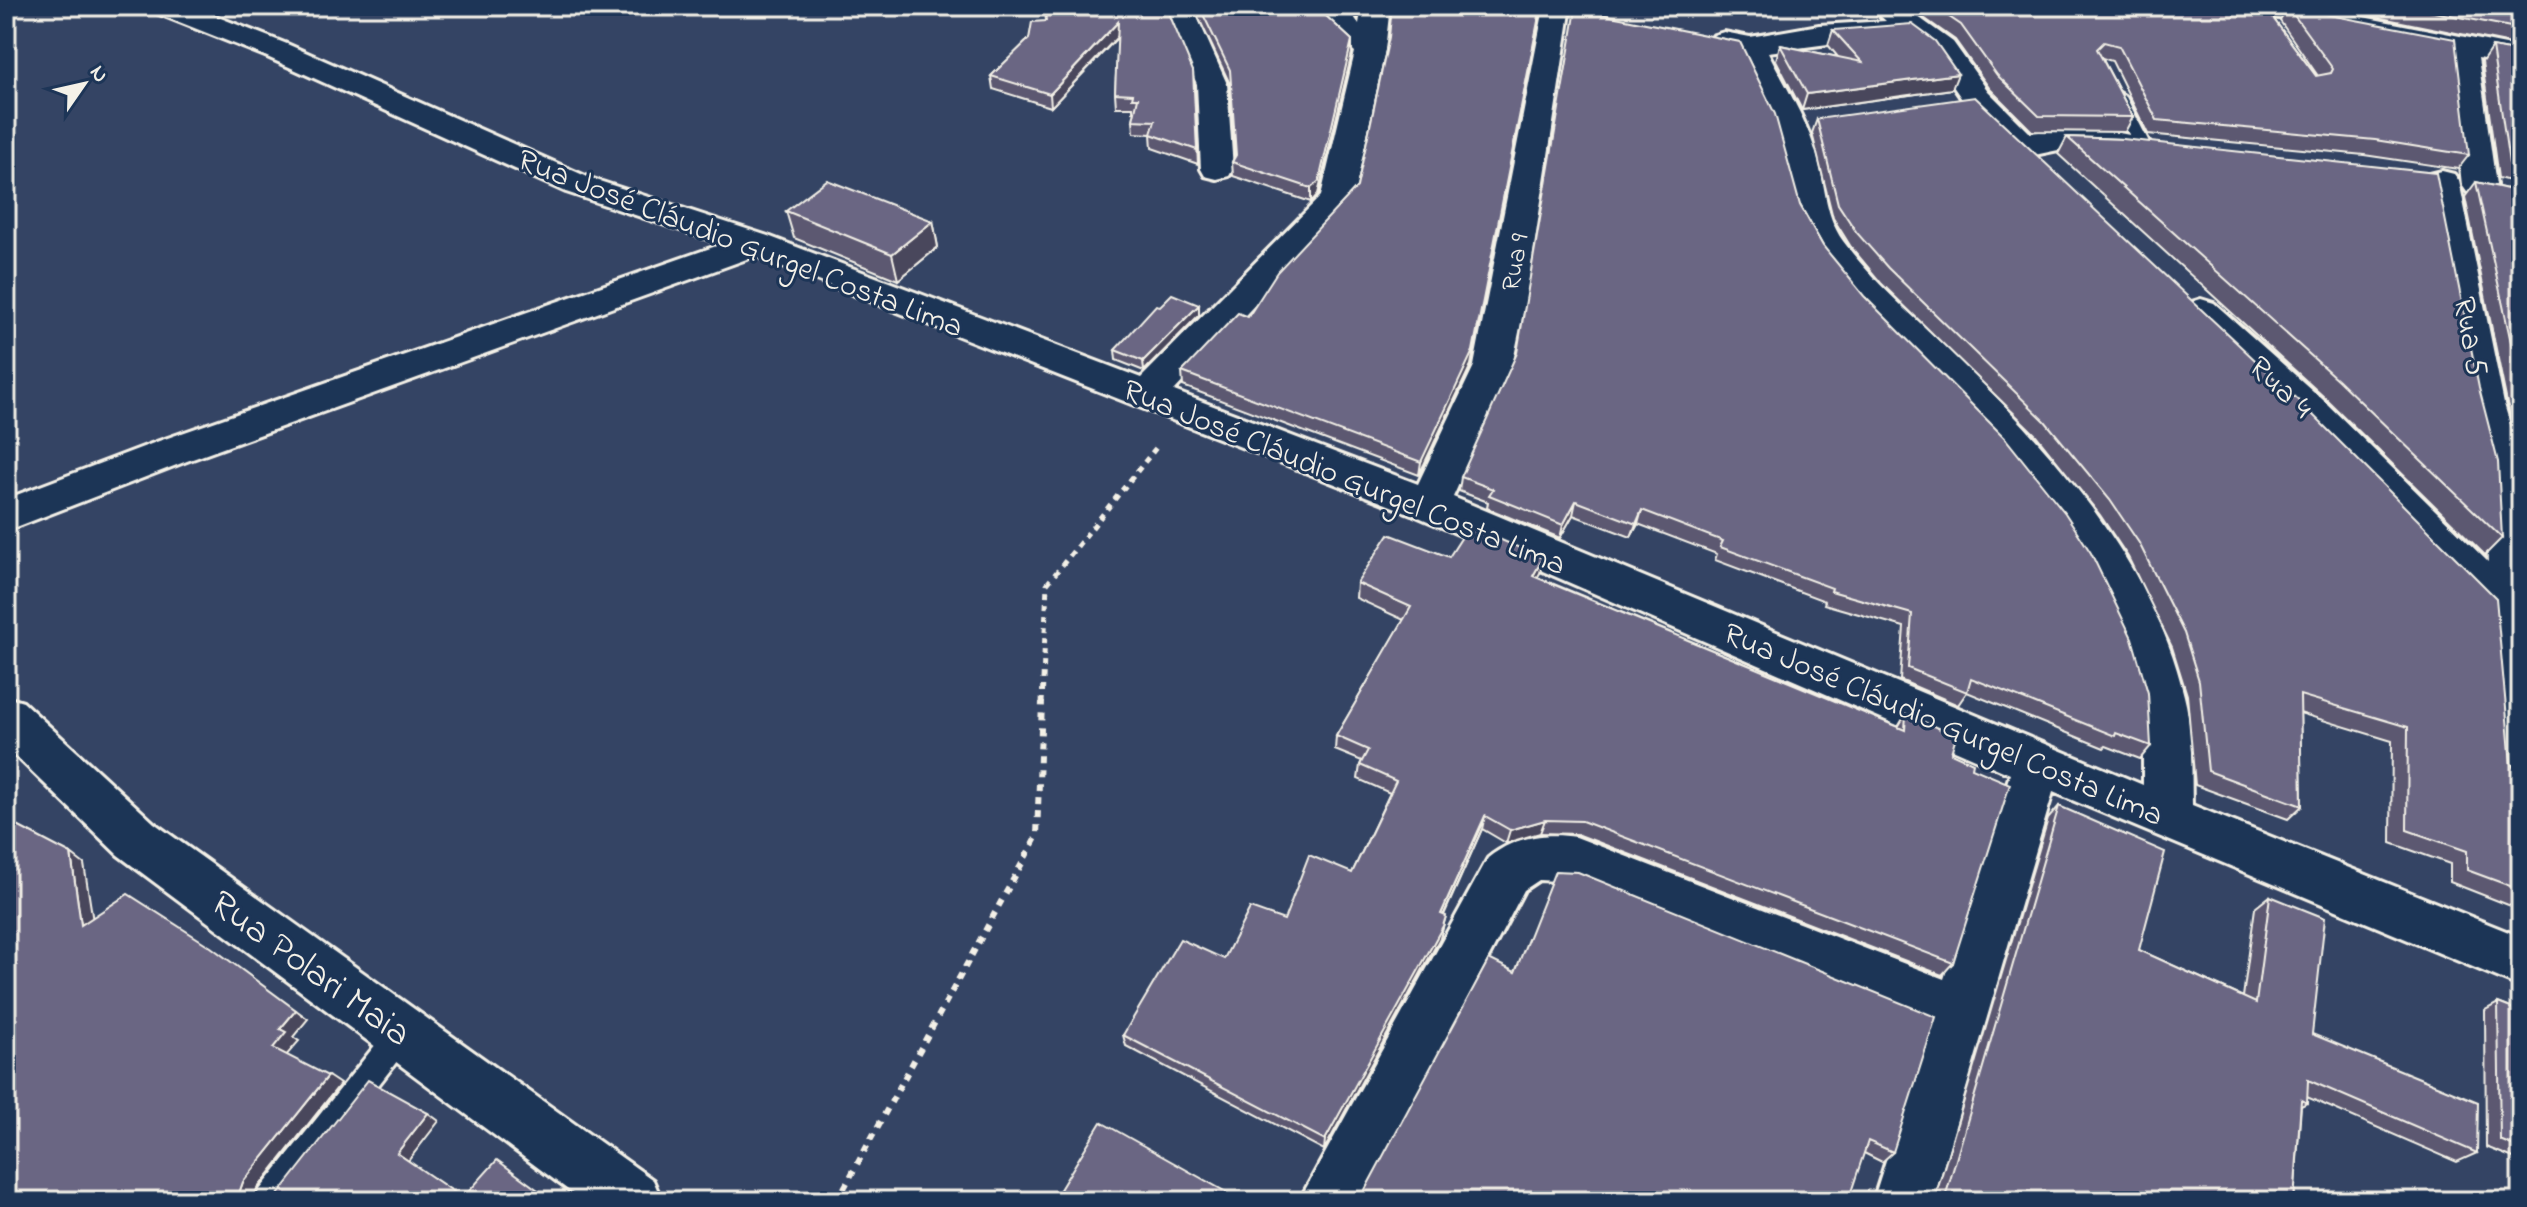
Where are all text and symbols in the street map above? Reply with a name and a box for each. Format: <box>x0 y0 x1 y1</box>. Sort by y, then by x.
north arrow <box>44 44 124 124</box>
text: N <box>81 59 116 90</box>
street label: Rua José Cláudio Gurgel Costa Lima <box>510 138 970 352</box>
street label: Rua 9 <box>1493 231 1541 294</box>
street label: Rua 5 <box>2439 293 2499 380</box>
street label: Rua 4 <box>2236 346 2323 431</box>
street label: Rua José Cláudio Gurgel Costa Lima <box>1115 369 1572 590</box>
street label: Rua José Cláudio Gurgel Costa Lima <box>1715 612 2170 841</box>
street label: Rua Polari Maia <box>197 878 422 1063</box>

